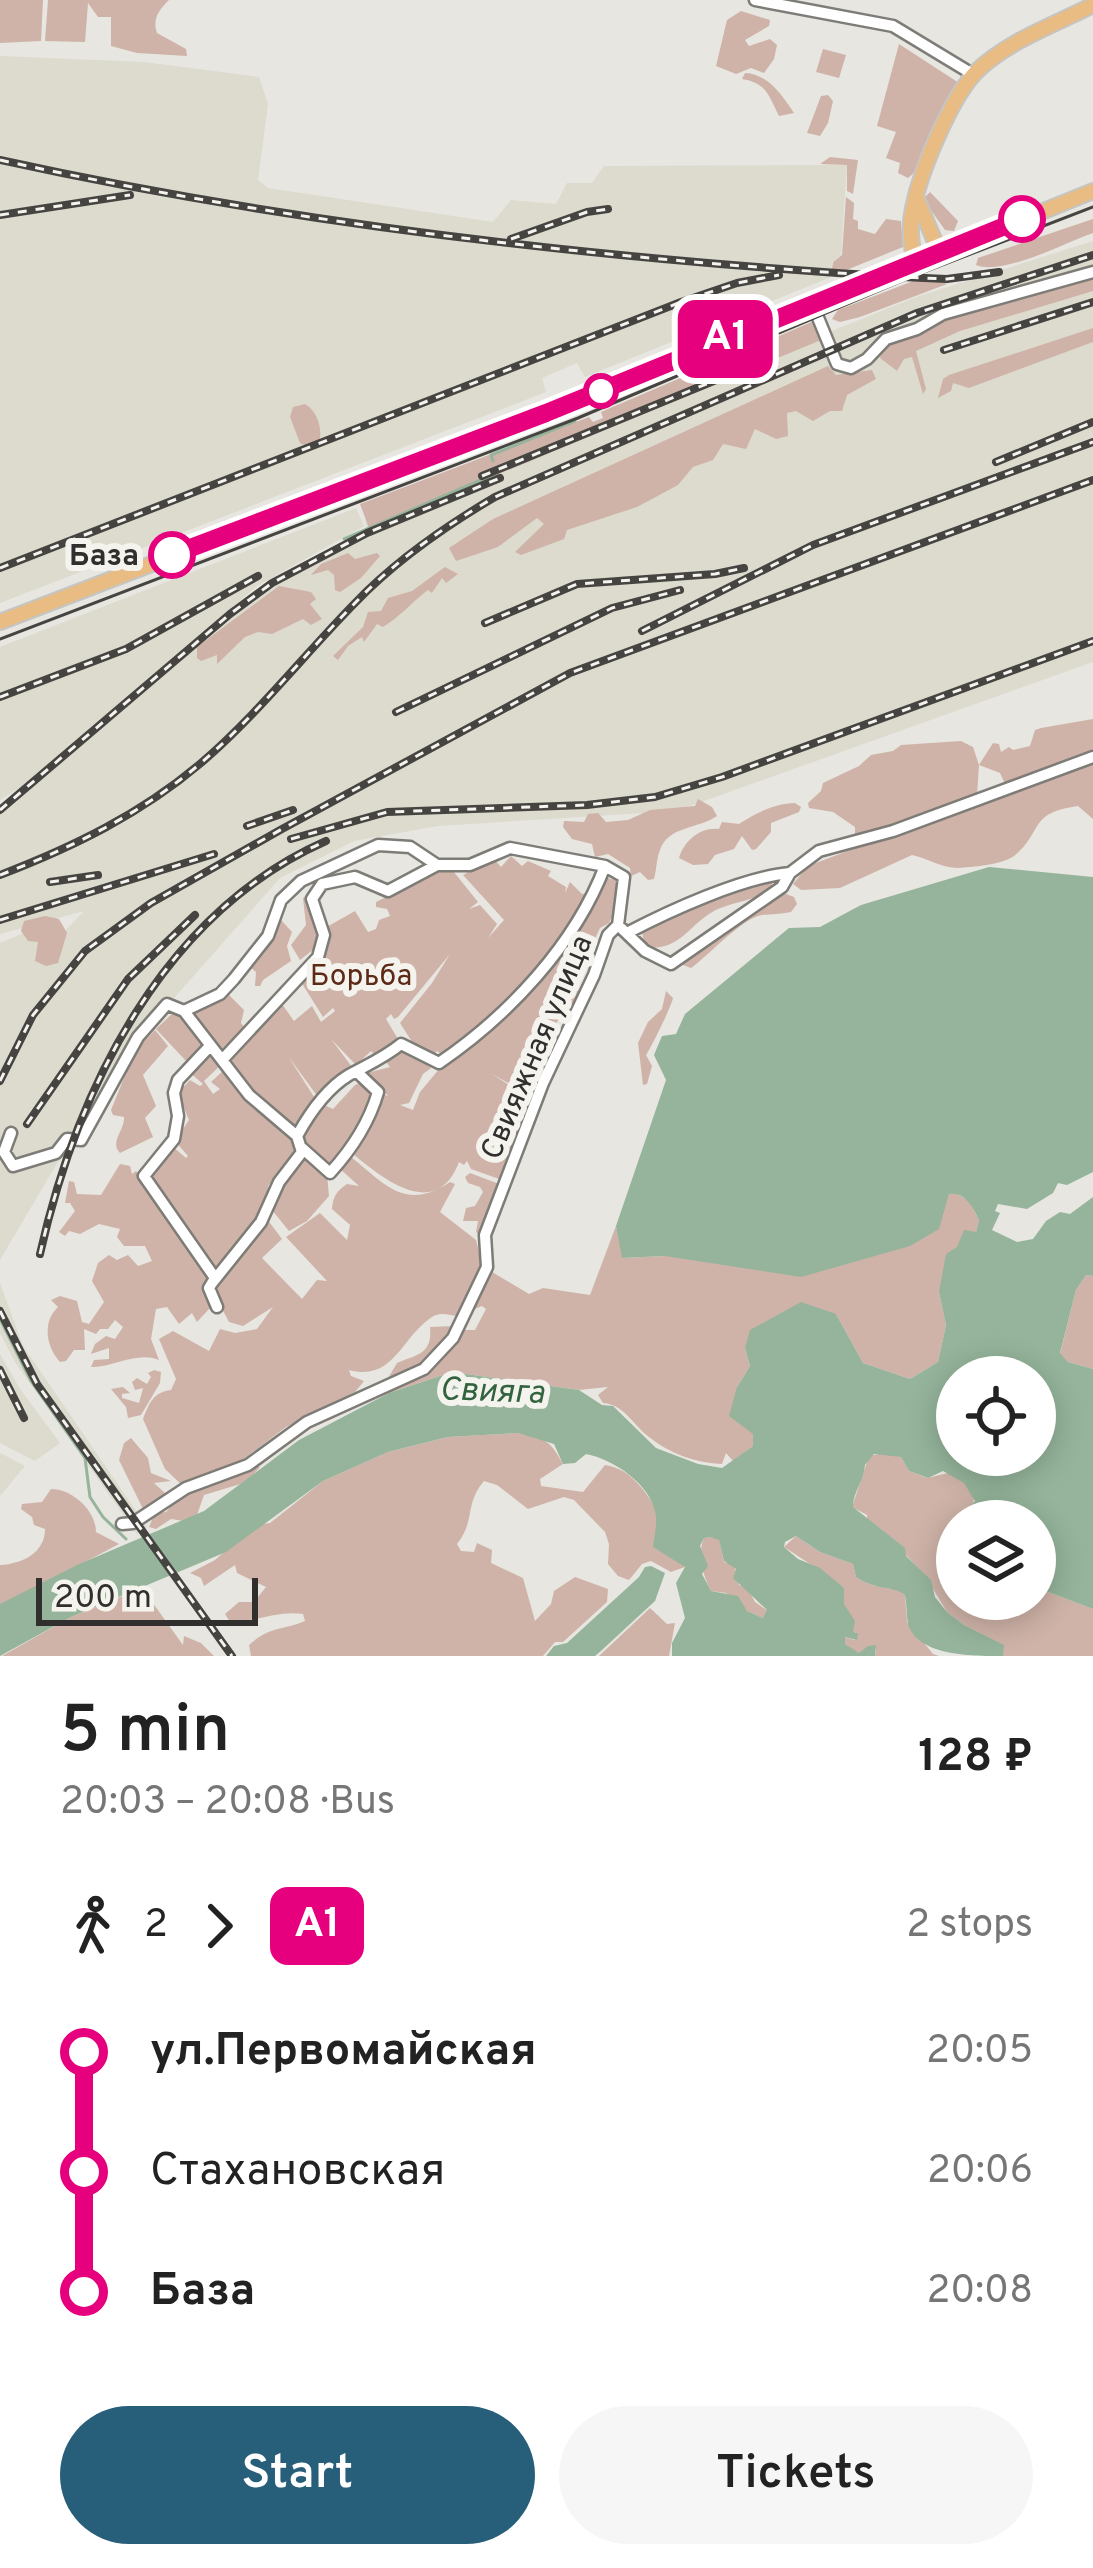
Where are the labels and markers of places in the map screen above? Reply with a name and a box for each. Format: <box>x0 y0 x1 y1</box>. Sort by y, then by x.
unlabelled marker <box>1000 197 1044 241</box>
unlabelled marker <box>585 375 617 407</box>
marker: База <box>150 533 194 577</box>
place label: База <box>69 539 139 576</box>

